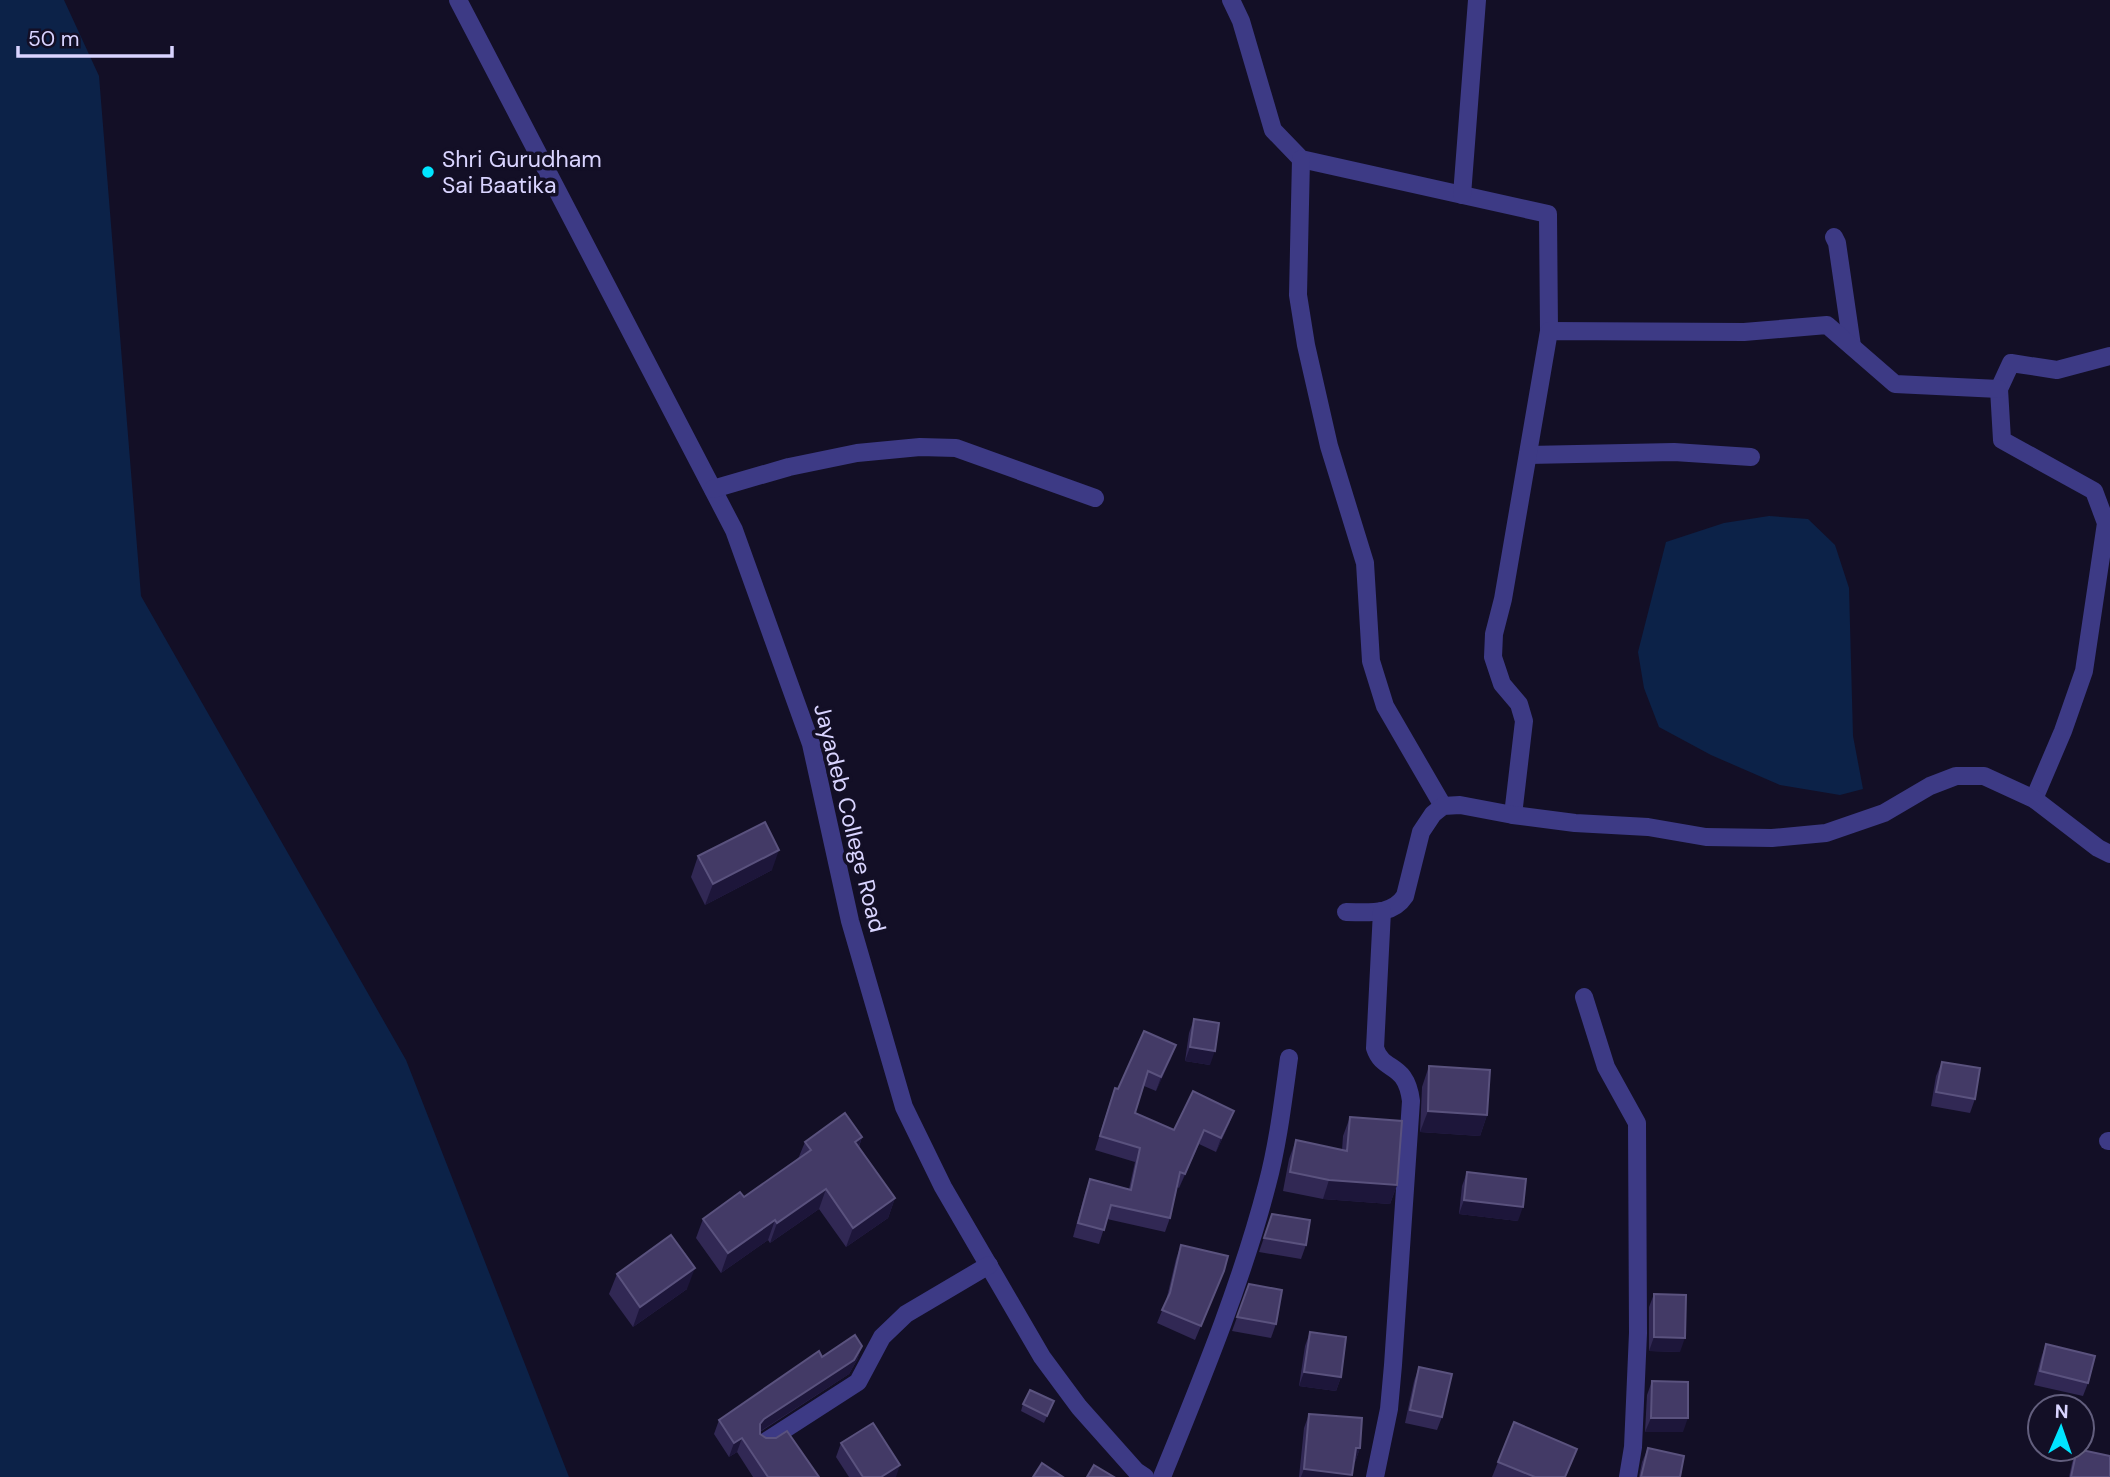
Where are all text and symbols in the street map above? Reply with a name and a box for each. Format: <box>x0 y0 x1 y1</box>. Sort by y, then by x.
scale bar <box>18 14 172 58</box>
text: 50 m <box>28 25 79 53</box>
place label: Shri Gurudham Sai Baatika <box>442 144 602 200</box>
marker: Shri Gurudham Sai Baatika <box>420 164 436 180</box>
street label: Jayadeb College Road <box>807 700 893 936</box>
north arrow <box>2026 1393 2096 1463</box>
text: N <box>2054 1399 2069 1424</box>

